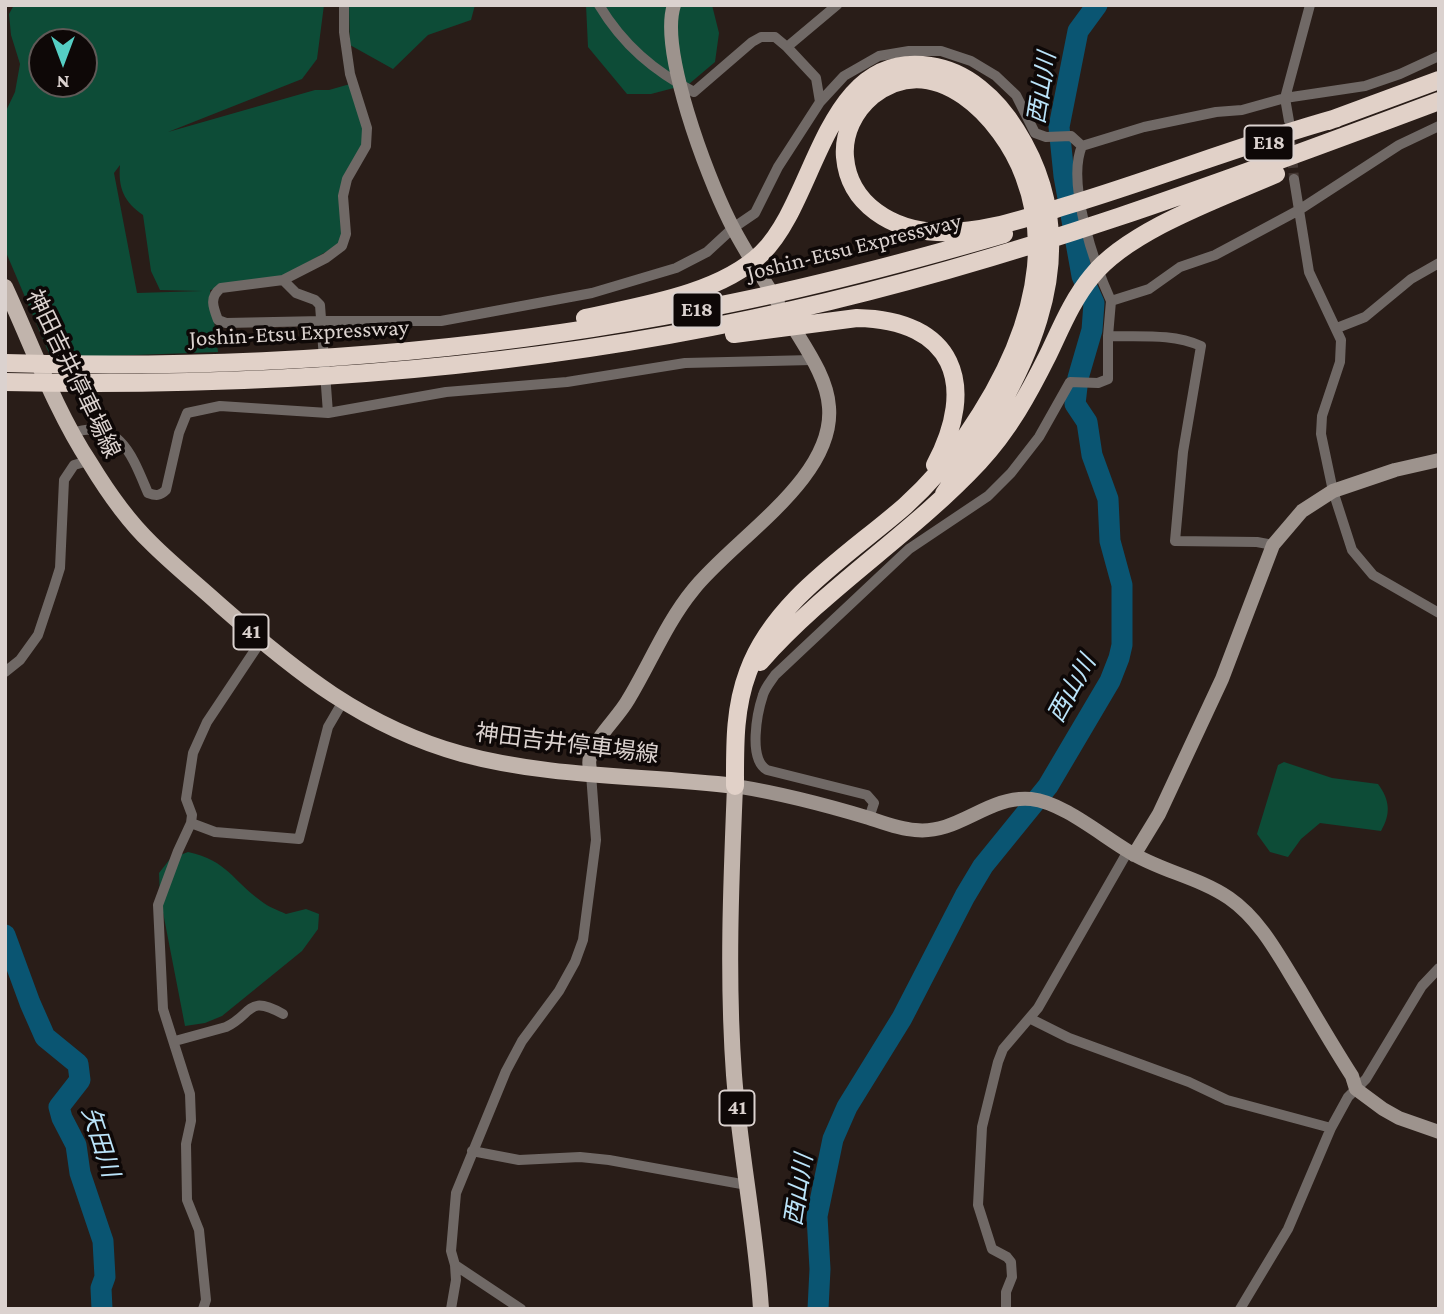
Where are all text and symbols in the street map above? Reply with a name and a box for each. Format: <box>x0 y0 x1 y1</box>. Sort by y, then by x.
north arrow <box>28 28 98 98</box>
water label: 西山川 <box>1022 50 1062 126</box>
text: N <box>57 72 69 93</box>
road number: E18 <box>1244 125 1294 160</box>
street label: Joshin-Etsu Expressway <box>744 207 964 287</box>
street label: 神田吉井停車場線 <box>20 285 126 463</box>
road number: E18 <box>672 292 722 328</box>
street label: Joshin-Etsu Expressway <box>188 313 410 353</box>
road number: 41 <box>233 614 268 650</box>
water label: 西山川 <box>1042 651 1102 727</box>
street label: 神田吉井停車場線 <box>474 719 660 769</box>
road number: 41 <box>720 1090 754 1126</box>
water label: 矢田川 <box>75 1103 125 1181</box>
water label: 西山川 <box>779 1152 819 1228</box>

